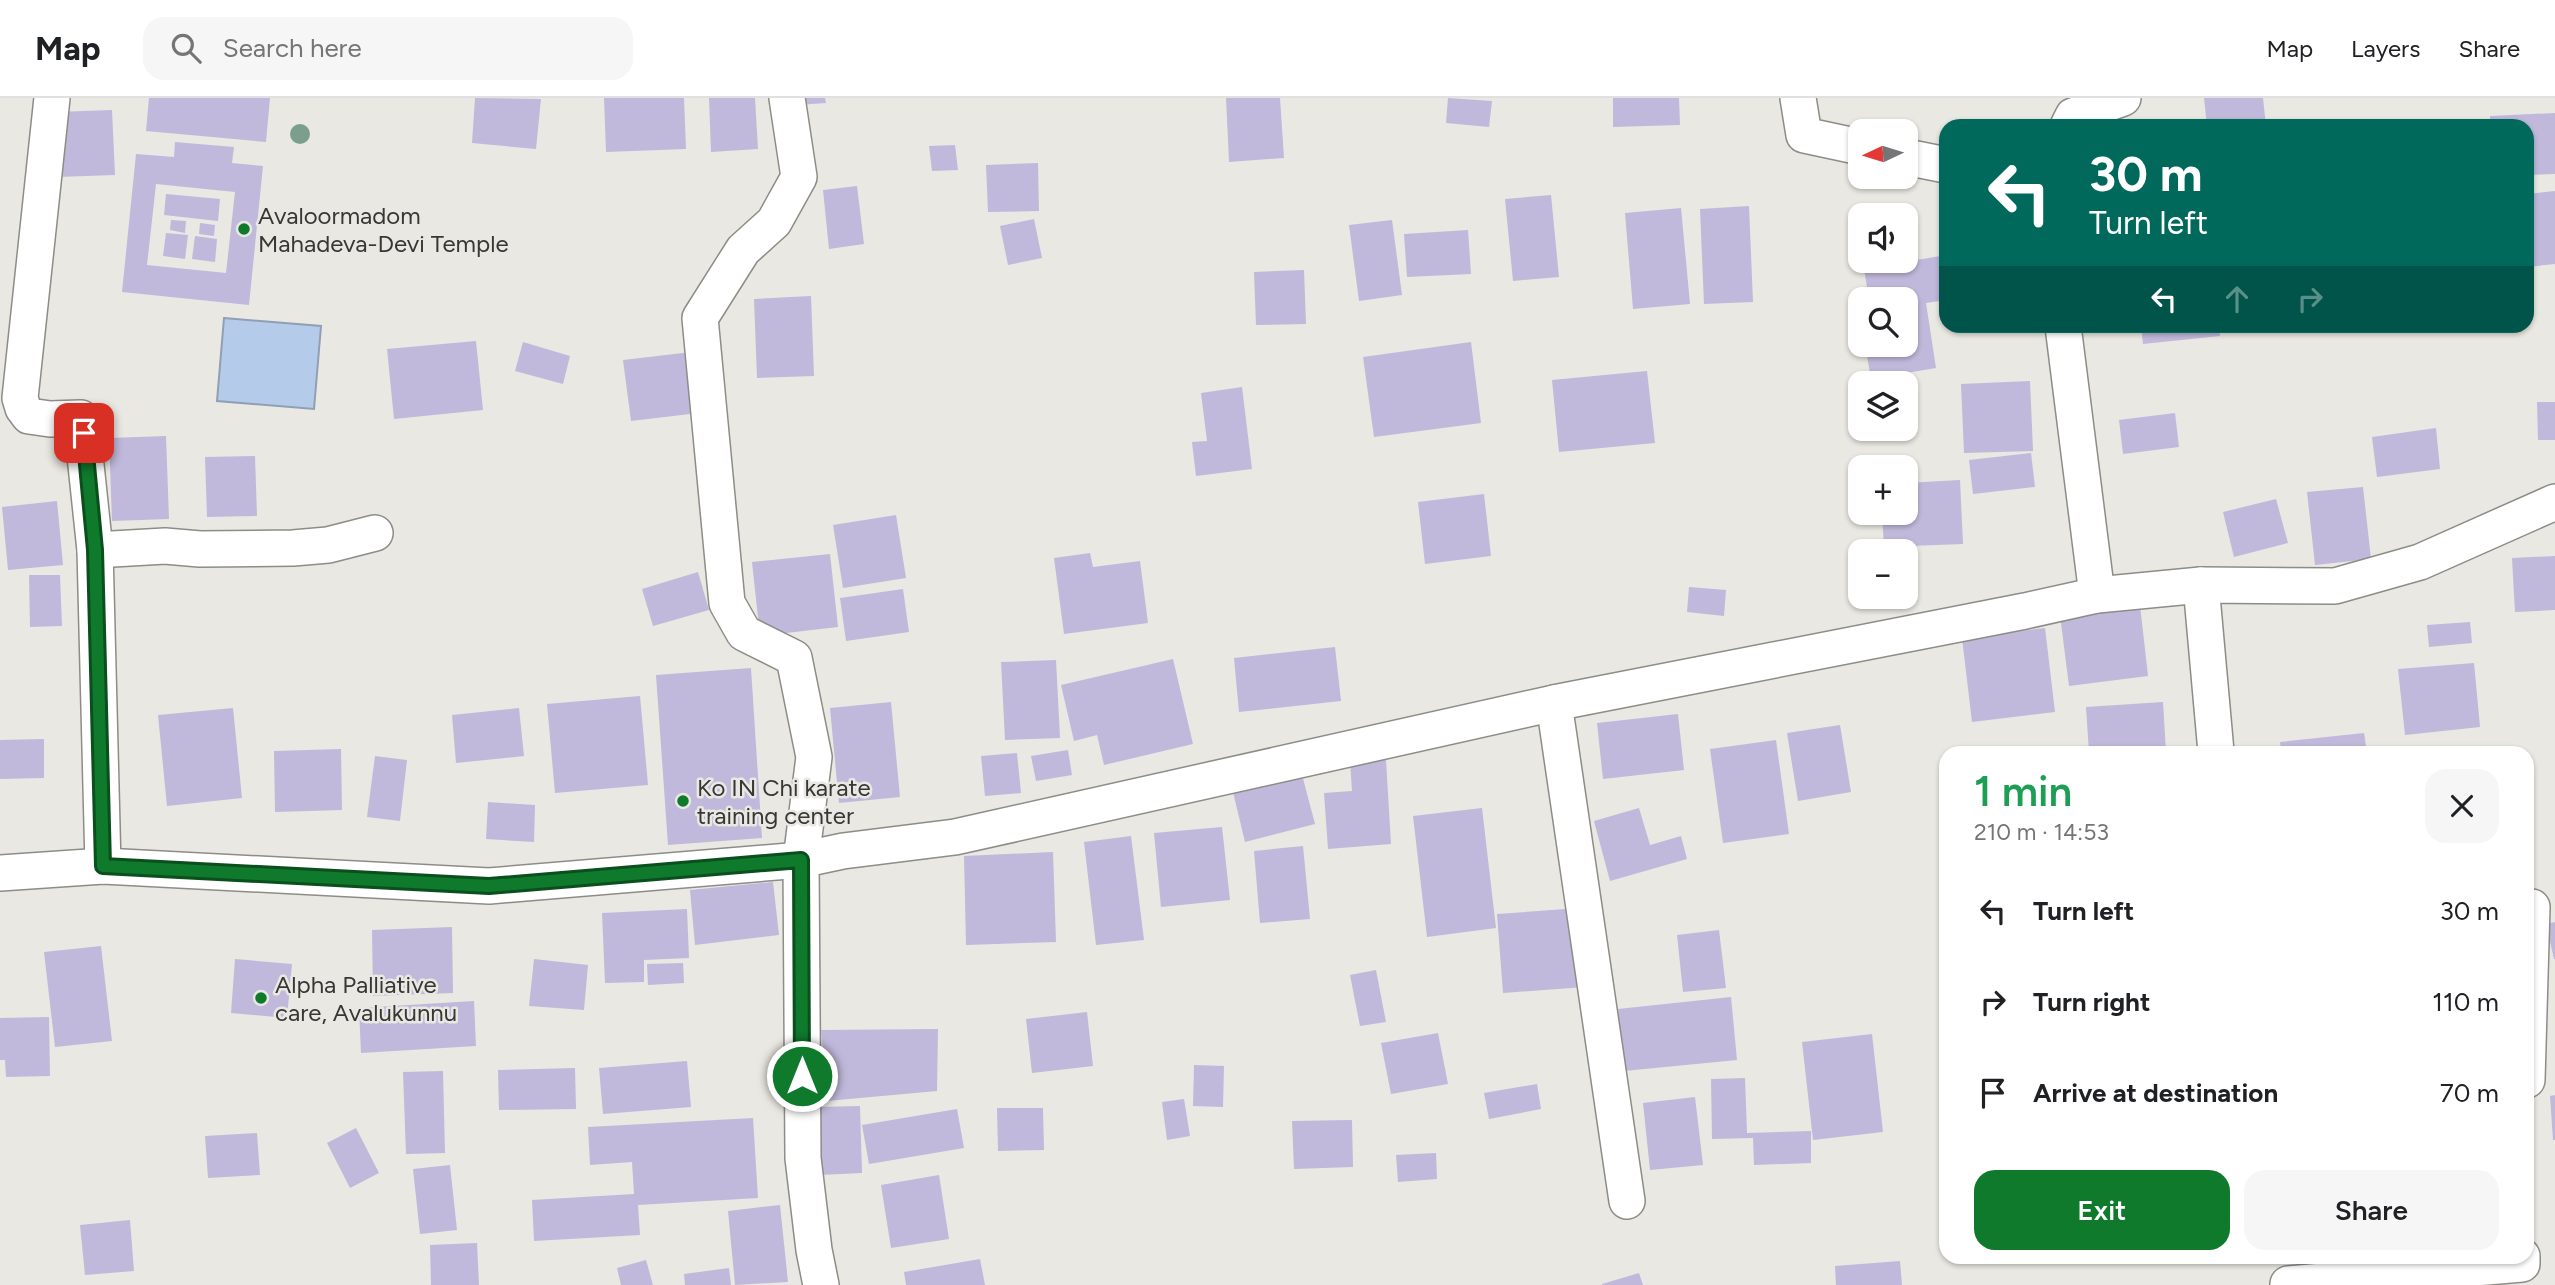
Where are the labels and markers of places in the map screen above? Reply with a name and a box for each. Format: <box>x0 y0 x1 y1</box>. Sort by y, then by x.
place label: Avaloormadom Mahadeva-Devi Temple <box>258 201 509 258</box>
marker: Avaloormadom Mahadeva-Devi Temple <box>236 221 252 237</box>
pin <box>54 403 114 463</box>
place label: Ko IN Chi karate training center <box>697 773 871 830</box>
marker: Ko IN Chi karate training center <box>675 793 691 809</box>
place label: Alpha Palliative care, Avalukunnu <box>275 970 457 1027</box>
marker: Alpha Palliative care, Avalukunnu <box>253 990 269 1006</box>

